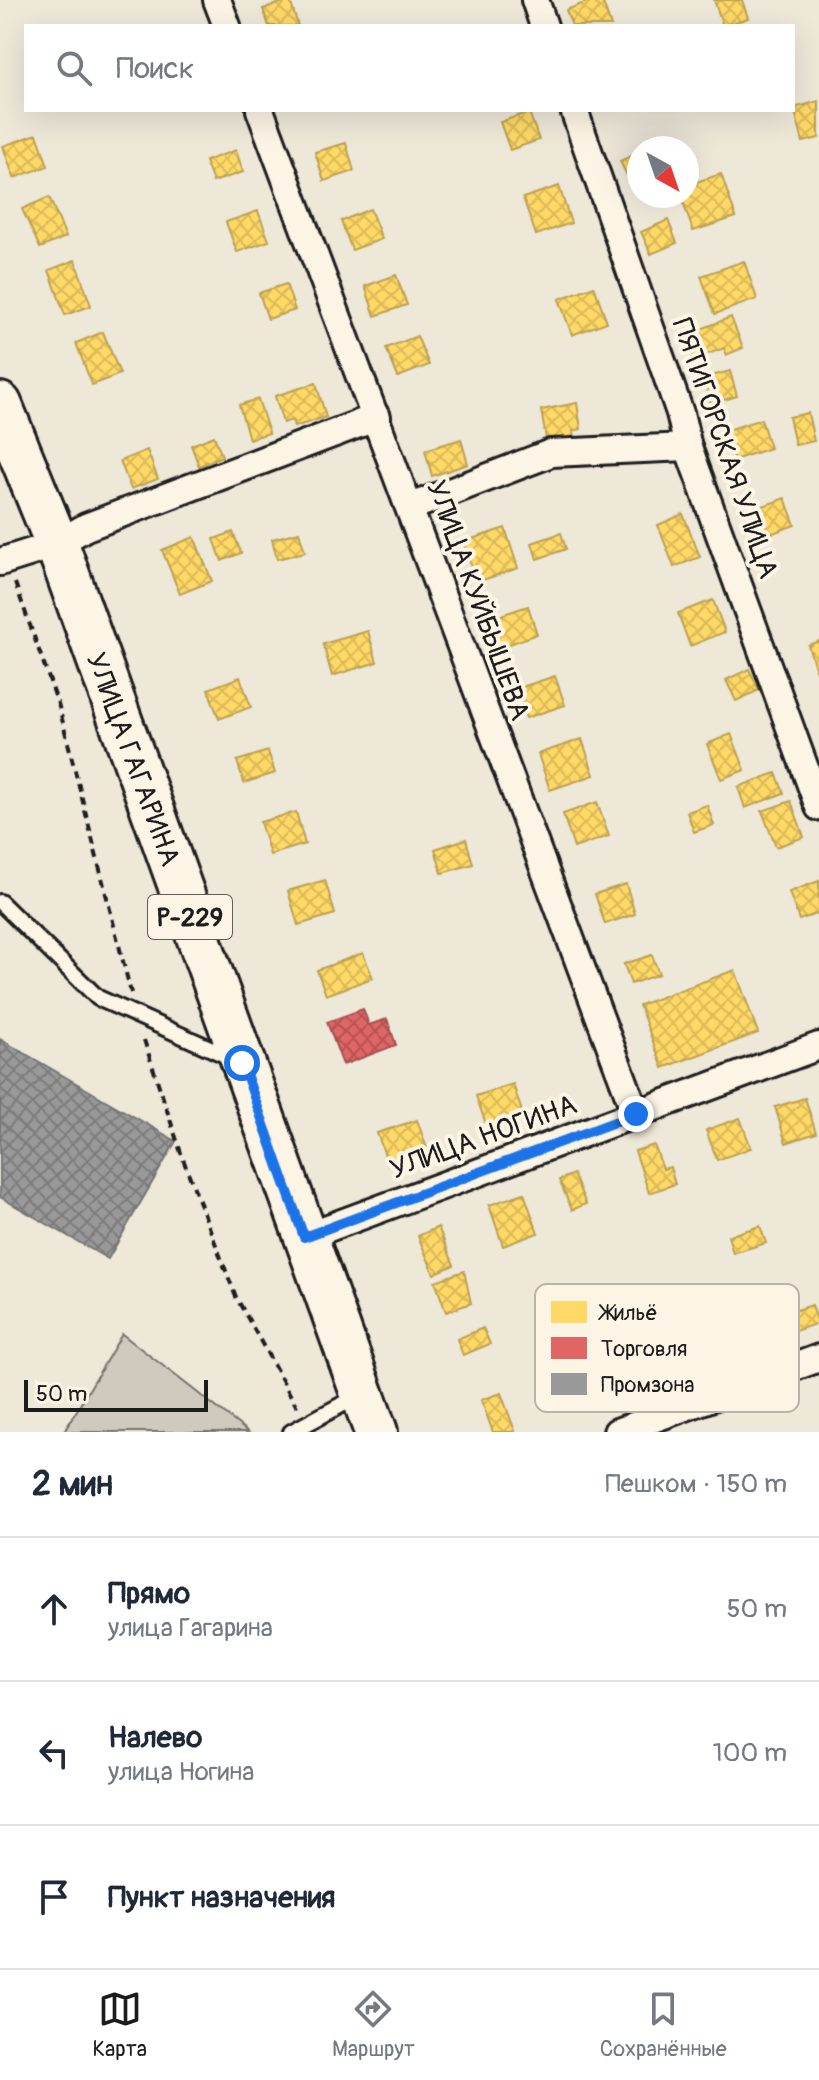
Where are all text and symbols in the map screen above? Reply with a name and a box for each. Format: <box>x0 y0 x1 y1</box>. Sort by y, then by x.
search box <box>24 24 795 112</box>
icon: search <box>52 46 96 90</box>
text: Поиск <box>116 50 194 87</box>
north arrow <box>627 136 699 208</box>
street label: ПЯТИГОРСКАЯ УЛИЦА <box>664 314 786 583</box>
street label: УЛИЦА КУЙБЫШЕВА <box>418 476 537 725</box>
street label: УЛИЦА ГАГАРИНА <box>78 648 187 871</box>
road number: Р-229 <box>148 895 232 939</box>
route start <box>224 1045 260 1081</box>
street label: УЛИЦА НОГИНА <box>385 1087 582 1187</box>
route end <box>618 1096 654 1132</box>
legend <box>535 1284 799 1412</box>
text: Жильё <box>598 1299 658 1327</box>
text: Торговля <box>601 1335 687 1363</box>
text: Промзона <box>601 1371 695 1399</box>
scale bar <box>24 1376 208 1412</box>
text: 50 m <box>36 1380 87 1408</box>
text: 2 мин <box>32 1463 113 1506</box>
text: Пешком · 150 m <box>605 1468 787 1500</box>
text: Прямо <box>108 1575 190 1612</box>
icon: ahead <box>32 1587 76 1631</box>
text: 50 m <box>726 1593 787 1625</box>
text: улица Гагарина <box>108 1612 273 1644</box>
text: Налево <box>108 1719 202 1756</box>
icon: left <box>32 1731 76 1775</box>
text: 100 m <box>713 1737 787 1769</box>
text: улица Ногина <box>108 1756 254 1788</box>
icon: arrive <box>32 1875 76 1919</box>
text: Пункт назначения <box>108 1879 335 1916</box>
tab: Карта <box>92 1987 147 2063</box>
tab: Маршрут <box>332 1987 415 2063</box>
tab: Сохранённые <box>600 1987 727 2063</box>

